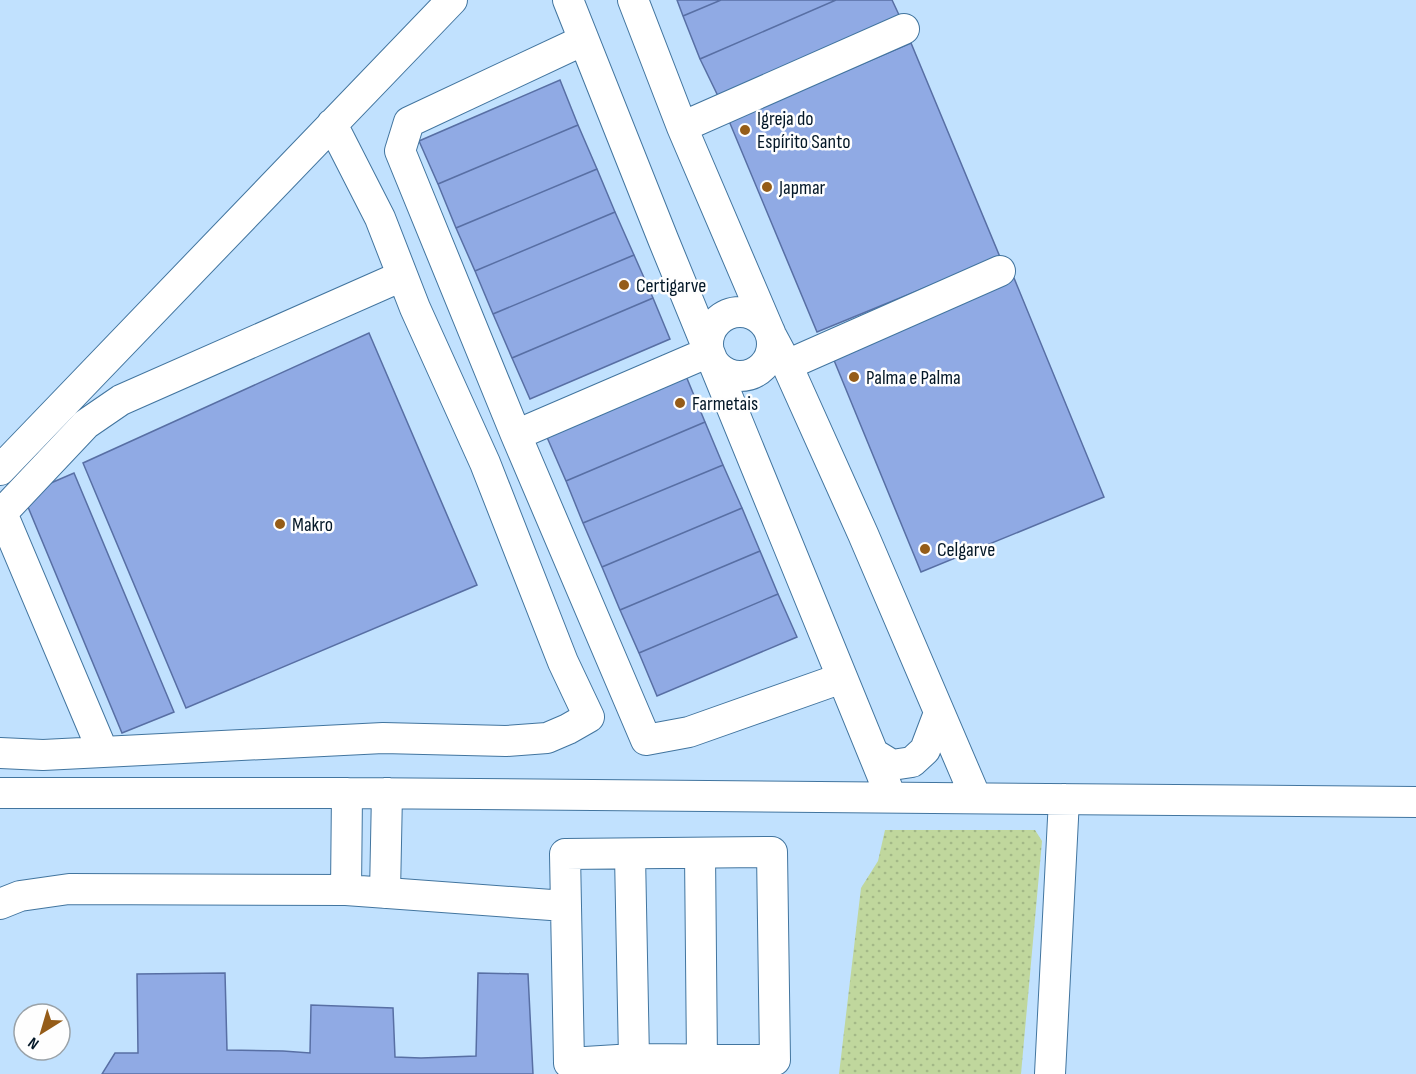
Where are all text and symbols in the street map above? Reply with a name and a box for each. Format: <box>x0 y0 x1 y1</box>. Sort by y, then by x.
place label: Igreja do Espírito Santo <box>757 107 851 154</box>
marker: Igreja do Espírito Santo <box>738 123 752 137</box>
place label: Japmar <box>778 176 826 200</box>
marker: Japmar <box>760 180 774 194</box>
place label: Certigarve <box>636 274 706 298</box>
marker: Certigarve <box>617 278 631 292</box>
place label: Palma e Palma <box>866 366 961 390</box>
marker: Palma e Palma <box>847 370 861 384</box>
place label: Farmetais <box>692 392 758 416</box>
marker: Farmetais <box>673 396 687 410</box>
place label: Makro <box>292 513 333 537</box>
marker: Makro <box>273 517 287 531</box>
place label: Celgarve <box>937 538 995 562</box>
marker: Celgarve <box>918 542 932 556</box>
north arrow <box>12 1002 72 1062</box>
text: N <box>25 1033 43 1053</box>

